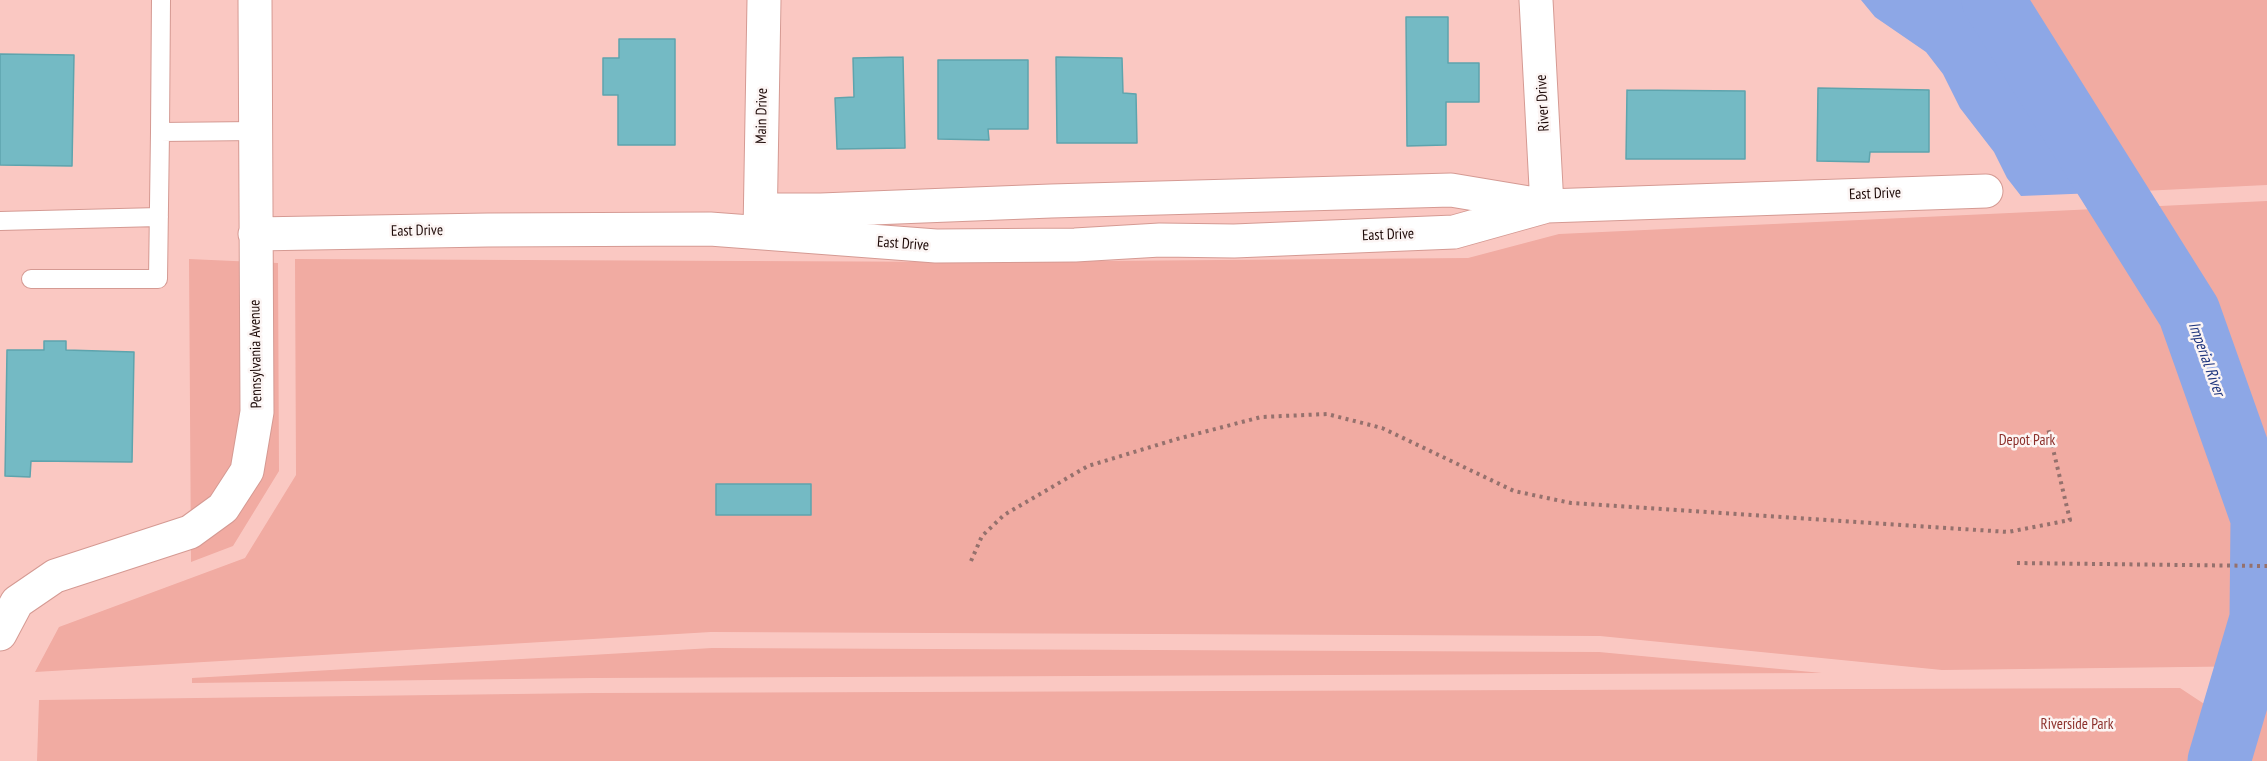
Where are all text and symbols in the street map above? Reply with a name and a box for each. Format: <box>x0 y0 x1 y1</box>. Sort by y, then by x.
street label: River Drive <box>1533 74 1553 132</box>
street label: Main Drive <box>753 88 771 144</box>
street label: East Drive <box>1849 184 1901 204</box>
street label: East Drive <box>391 222 443 240</box>
street label: East Drive <box>1362 225 1414 245</box>
street label: East Drive <box>876 233 930 255</box>
street label: Pennsylvania Avenue <box>246 300 266 408</box>
water label: Imperial River <box>2184 319 2228 399</box>
park label: Depot Park <box>1999 432 2055 450</box>
park label: Riverside Park <box>2040 716 2114 734</box>

